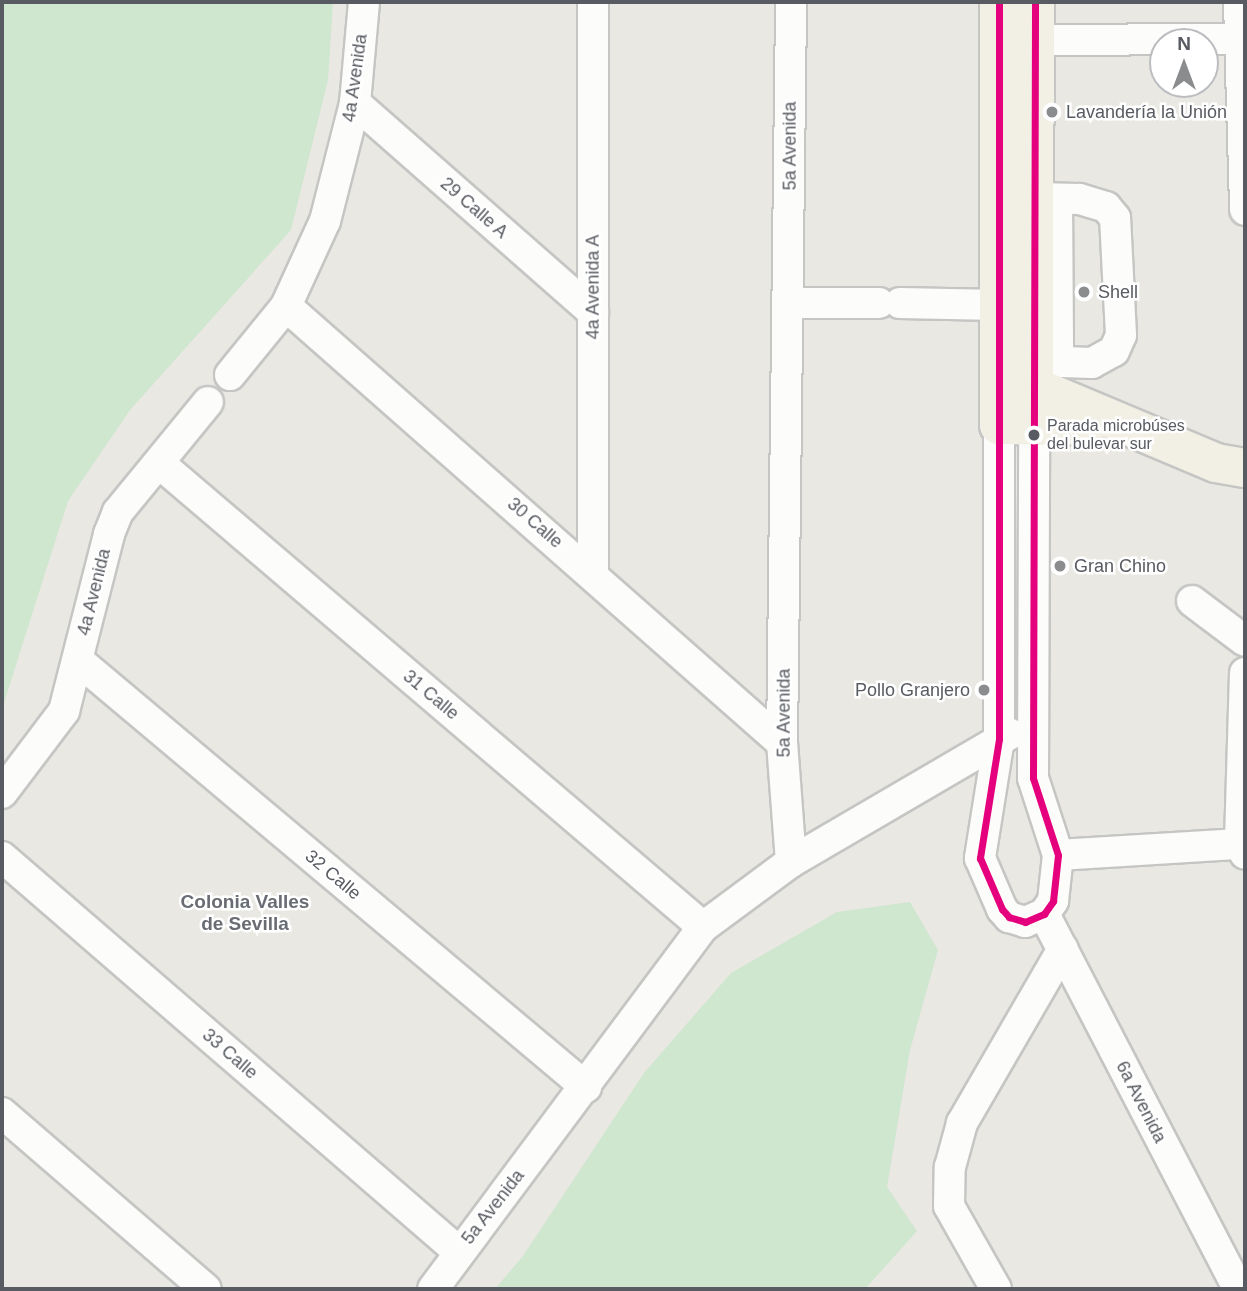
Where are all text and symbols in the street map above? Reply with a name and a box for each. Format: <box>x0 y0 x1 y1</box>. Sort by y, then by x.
north arrow <box>1149 28 1219 98</box>
street label: 4a Avenida <box>338 32 372 124</box>
text: N <box>1177 33 1191 54</box>
street label: 5a Avenida <box>779 101 801 191</box>
place label: Lavandería la Unión <box>1066 101 1227 123</box>
marker: Lavandería la Unión <box>1044 104 1060 120</box>
street label: 29 Calle A <box>436 173 512 243</box>
street label: 4a Avenida A <box>582 234 604 340</box>
place label: Shell <box>1098 281 1138 303</box>
marker: Shell <box>1076 284 1092 300</box>
place label: Parada microbúses del bulevar sur <box>1047 416 1185 454</box>
marker: Parada microbúses del bulevar sur <box>1027 428 1041 442</box>
street label: 30 Calle <box>503 493 567 553</box>
street label: 4a Avenida <box>73 546 115 638</box>
place label: Gran Chino <box>1074 555 1166 577</box>
marker: Gran Chino <box>1052 558 1068 574</box>
street label: 31 Calle <box>399 666 463 724</box>
street label: 5a Avenida <box>773 668 795 758</box>
place label: Pollo Granjero <box>855 679 970 701</box>
marker: Pollo Granjero <box>976 682 992 698</box>
street label: 32 Calle <box>301 846 365 904</box>
district label: Colonia Valles de Sevilla <box>181 891 309 935</box>
street label: 33 Calle <box>198 1024 262 1084</box>
street label: 6a Avenida <box>1111 1057 1171 1147</box>
street label: 5a Avenida <box>457 1165 529 1249</box>

